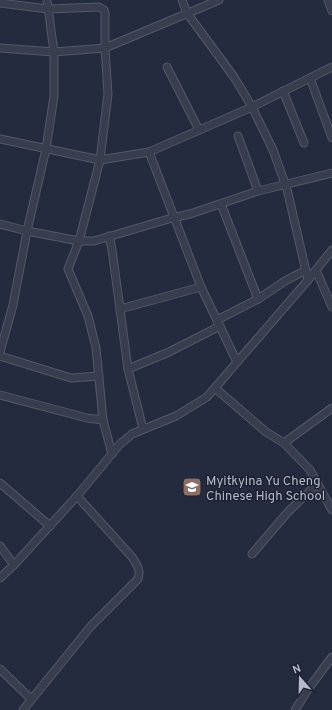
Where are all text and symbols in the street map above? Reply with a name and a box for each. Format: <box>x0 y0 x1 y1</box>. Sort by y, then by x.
place label: Myitkyina Yu Cheng Chinese High School <box>206 474 325 505</box>
school or university icon: Myitkyina Yu Cheng Chinese High School <box>181 476 203 498</box>
north arrow <box>280 658 320 698</box>
text: N <box>291 662 303 677</box>

